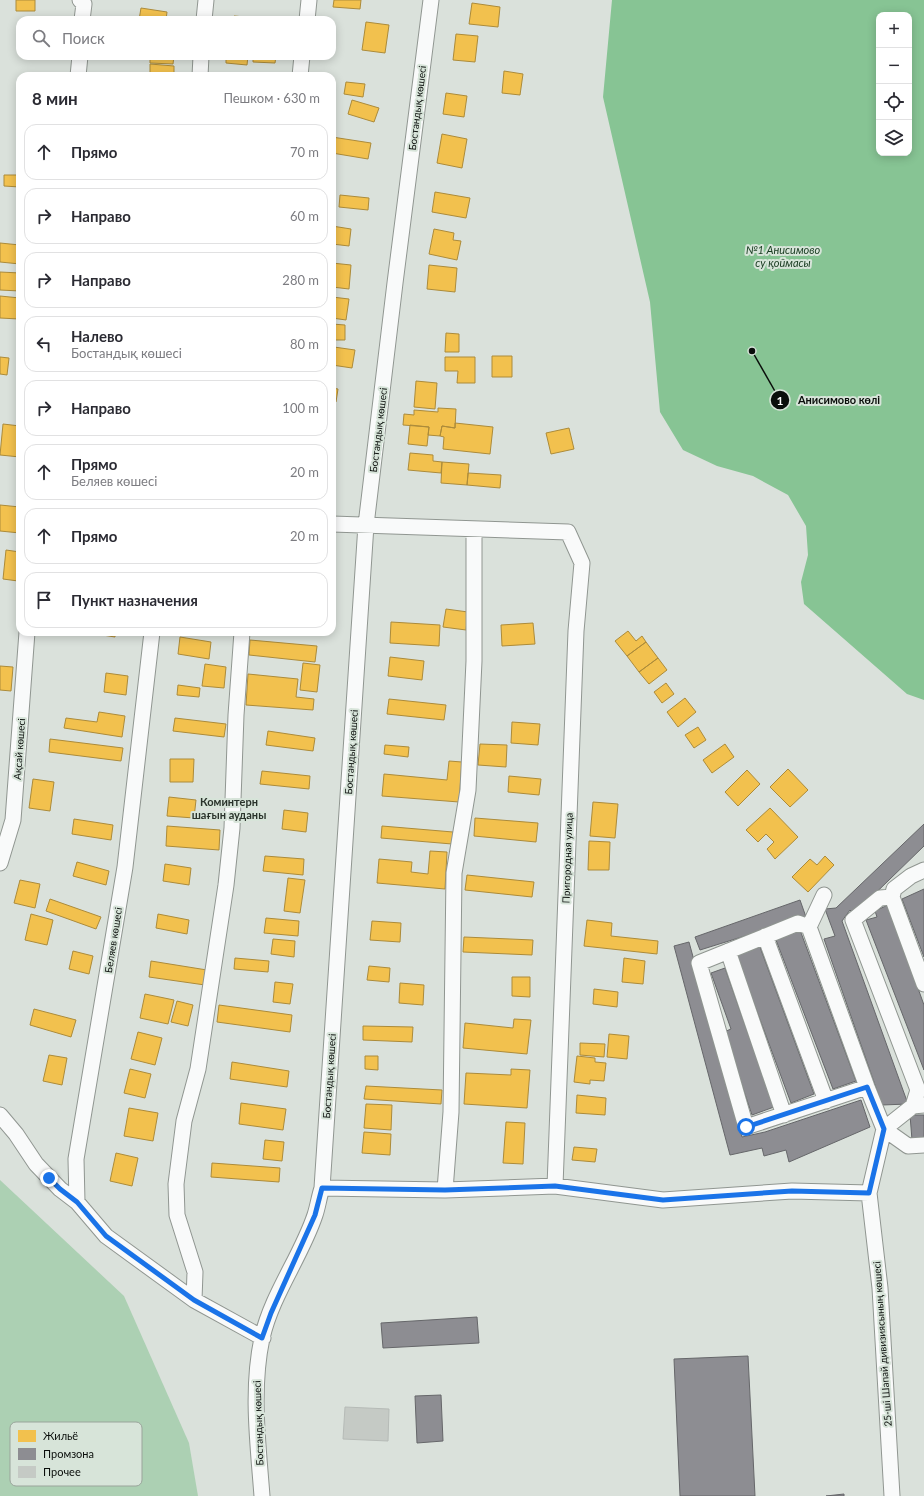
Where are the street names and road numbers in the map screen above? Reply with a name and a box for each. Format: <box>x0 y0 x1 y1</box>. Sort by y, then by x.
street label: Бостандық көшесі <box>406 65 428 151</box>
street label: Бостандық көшесі <box>367 387 389 473</box>
street label: Бостандық көшесі <box>342 709 360 795</box>
street label: Ақсай көшесі <box>11 718 27 780</box>
street label: Пригородная улица <box>559 812 575 904</box>
street label: Беляев көшесі <box>102 906 124 974</box>
street label: Бостандық көшесі <box>320 1033 338 1119</box>
street label: 25-ші Шапай дивизиясының көшесі <box>870 1261 894 1427</box>
street label: Бостандық көшесі <box>251 1380 265 1466</box>

